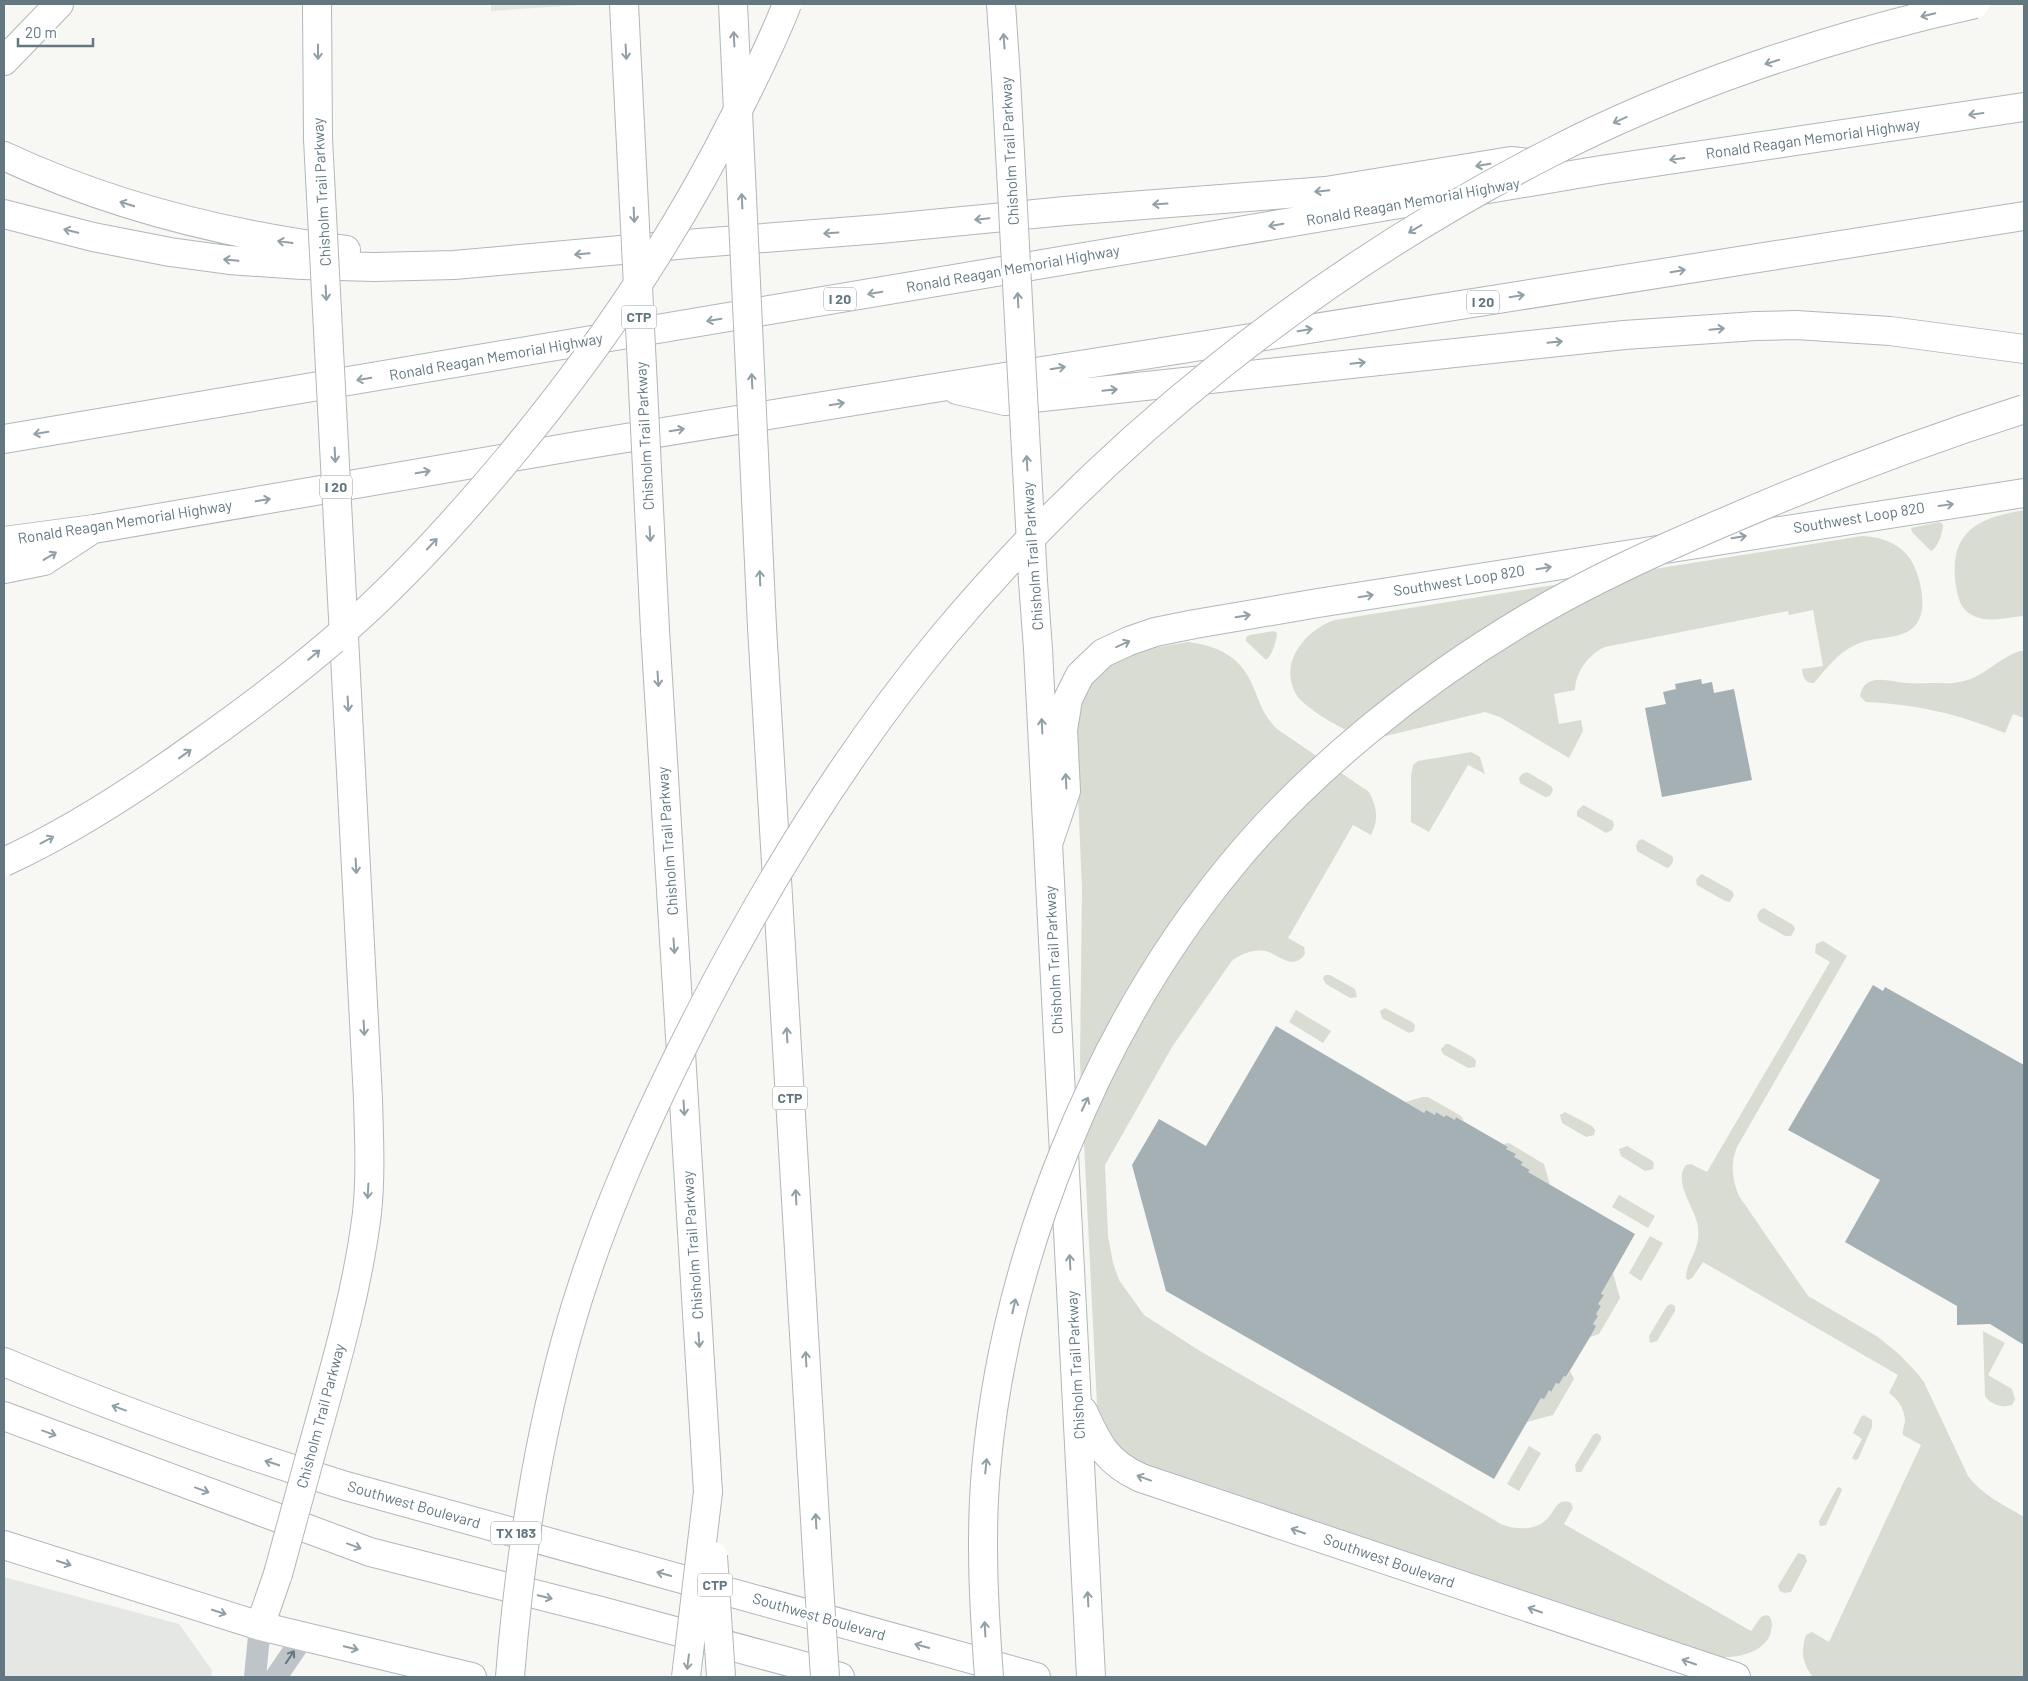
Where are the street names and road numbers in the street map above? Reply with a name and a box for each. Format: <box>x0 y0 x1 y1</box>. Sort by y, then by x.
street label: Chisholm Trail Parkway <box>996 76 1022 226</box>
street label: Ronald Reagan Memorial Highway <box>1704 114 1921 162</box>
street label: Chisholm Trail Parkway <box>308 117 334 267</box>
street label: Ronald Reagan Memorial Highway <box>1305 173 1521 229</box>
street label: Ronald Reagan Memorial Highway <box>905 240 1121 296</box>
road number: I 20 <box>824 288 856 310</box>
road number: I 20 <box>1467 290 1499 314</box>
road number: CTP <box>622 306 656 328</box>
street label: Ronald Reagan Memorial Highway <box>388 328 604 384</box>
street label: Chisholm Trail Parkway <box>631 361 657 511</box>
road number: I 20 <box>320 476 352 498</box>
street label: Chisholm Trail Parkway <box>1018 481 1046 631</box>
street label: Ronald Reagan Memorial Highway <box>16 495 233 547</box>
street label: Southwest Loop 820 <box>1792 498 1926 536</box>
street label: Southwest Loop 820 <box>1392 561 1526 599</box>
street label: Chisholm Trail Parkway <box>653 766 681 916</box>
street label: Chisholm Trail Parkway <box>1040 885 1066 1035</box>
road number: CTP <box>772 1086 808 1110</box>
street label: Chisholm Trail Parkway <box>678 1170 706 1320</box>
street label: Chisholm Trail Parkway <box>1062 1290 1088 1440</box>
street label: Chisholm Trail Parkway <box>292 1341 348 1490</box>
street label: Southwest Boulevard <box>346 1476 483 1532</box>
road number: TX 183 <box>491 1522 541 1545</box>
street label: Southwest Boulevard <box>1321 1529 1457 1591</box>
road number: CTP <box>698 1574 732 1596</box>
street label: Southwest Boulevard <box>751 1588 888 1644</box>

